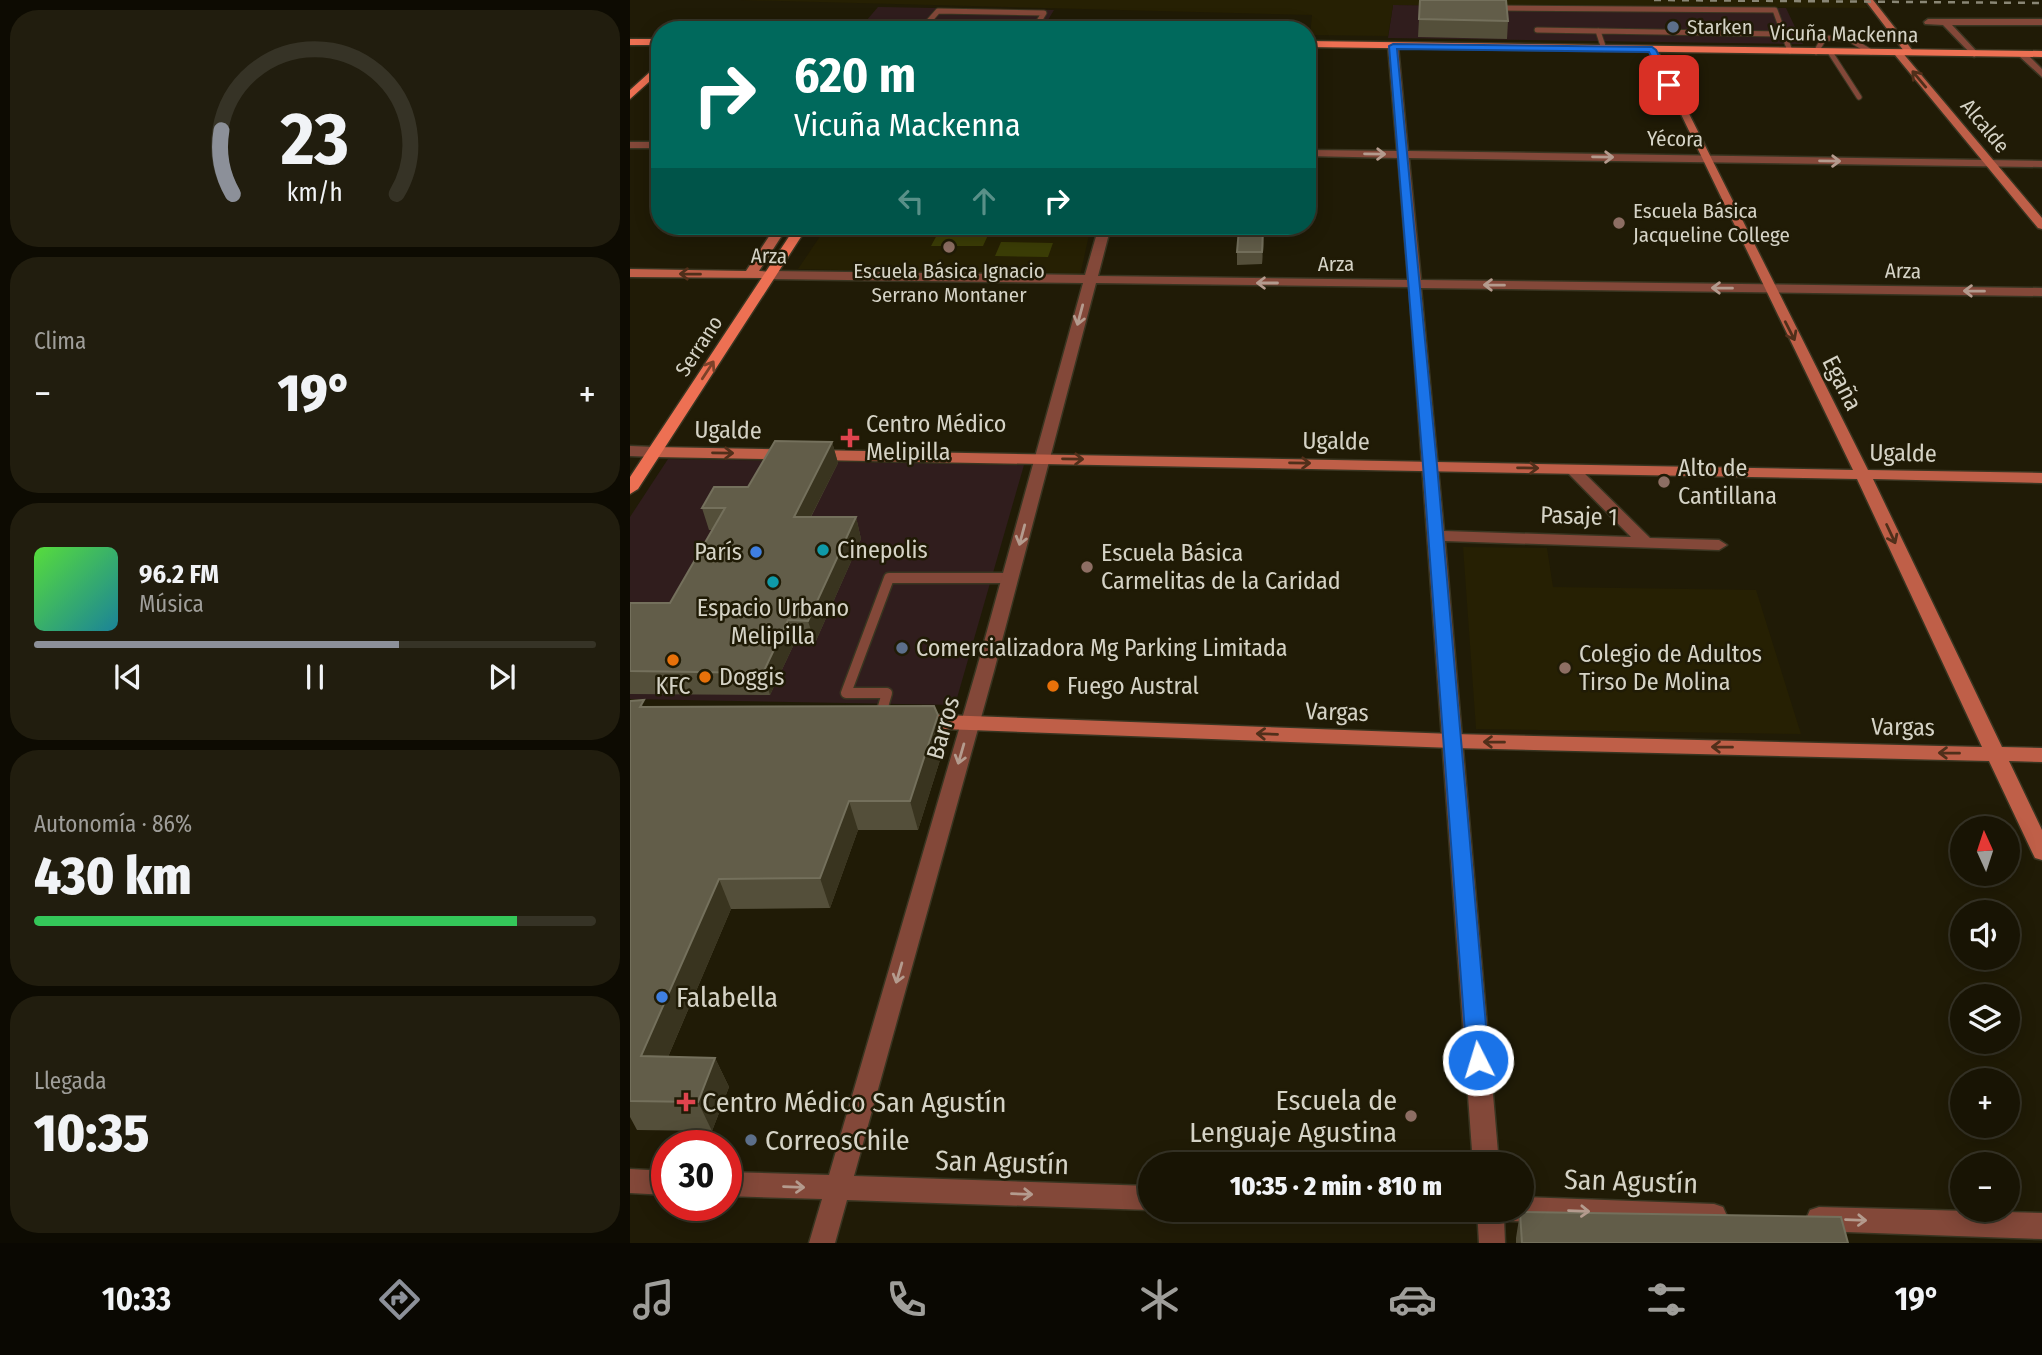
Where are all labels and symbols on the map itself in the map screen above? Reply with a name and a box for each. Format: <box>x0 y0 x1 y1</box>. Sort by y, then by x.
place label: Starken <box>1687 14 1753 40</box>
marker: Starken <box>1665 19 1681 35</box>
street label: Vicuña Mackenna <box>1769 20 1919 48</box>
pin <box>1639 55 1699 115</box>
one-way arrow <box>1912 70 1927 88</box>
street label: Alcalde <box>1955 94 2015 158</box>
street label: Yécora <box>1647 126 1703 152</box>
one-way arrow <box>1364 147 1387 161</box>
one-way arrow <box>1591 150 1614 164</box>
one-way arrow <box>1819 154 1842 167</box>
place label: Escuela Básica Jacqueline College <box>1633 198 1790 248</box>
marker: Escuela Básica Jacqueline College <box>1611 215 1627 231</box>
marker: Escuela Básica Ignacio Serrano Montaner <box>941 239 957 255</box>
street label: Arza <box>751 243 787 269</box>
street label: Arza <box>1318 251 1354 277</box>
place label: Escuela Básica Ignacio Serrano Montaner <box>853 258 1045 308</box>
street label: Arza <box>1885 258 1921 284</box>
one-way arrow <box>679 267 702 281</box>
one-way arrow <box>1256 276 1279 289</box>
one-way arrow <box>1483 278 1506 292</box>
one-way arrow <box>1711 281 1734 295</box>
one-way arrow <box>1963 285 1986 298</box>
one-way arrow <box>1073 303 1086 326</box>
street label: Serrano <box>670 311 728 381</box>
one-way arrow <box>1784 320 1798 341</box>
street label: Egaña <box>1816 351 1868 415</box>
one-way arrow <box>701 361 715 381</box>
place label: Centro Médico Melipilla <box>866 410 1006 466</box>
street label: Ugalde <box>694 415 762 445</box>
street label: Ugalde <box>1302 426 1370 456</box>
marker: Centro Médico Melipilla <box>840 428 860 448</box>
street label: Ugalde <box>1869 438 1937 468</box>
one-way arrow <box>711 446 734 460</box>
one-way arrow <box>1061 452 1084 466</box>
place label: Alto de Cantillana <box>1678 454 1777 510</box>
one-way arrow <box>1288 456 1311 470</box>
one-way arrow <box>1516 461 1539 474</box>
marker: Alto de Cantillana <box>1656 474 1672 490</box>
street label: Pasaje 1 <box>1540 501 1618 531</box>
one-way arrow <box>1014 524 1027 546</box>
one-way arrow <box>1886 524 1899 545</box>
place label: Cinepolis <box>837 536 928 564</box>
place label: París <box>694 538 742 566</box>
place label: Escuela Básica Carmelitas de la Caridad <box>1101 539 1341 595</box>
marker: Cinepolis <box>815 542 831 558</box>
marker: París <box>748 544 764 560</box>
marker: Escuela Básica Carmelitas de la Caridad <box>1079 559 1095 575</box>
marker: Espacio Urbano Melipilla <box>765 574 781 590</box>
place label: Espacio Urbano Melipilla <box>697 594 849 650</box>
place label: Comercializadora Mg Parking Limitada <box>916 634 1288 662</box>
marker: Comercializadora Mg Parking Limitada <box>894 640 910 656</box>
place label: Colegio de Adultos Tirso De Molina <box>1579 640 1762 696</box>
marker: KFC <box>665 652 681 668</box>
marker: Colegio de Adultos Tirso De Molina <box>1557 660 1573 676</box>
place label: Doggis <box>719 663 784 691</box>
marker: Doggis <box>697 669 713 685</box>
place label: KFC <box>656 672 691 700</box>
place label: Fuego Austral <box>1067 672 1199 700</box>
marker: Fuego Austral <box>1045 678 1061 694</box>
street label: Barros <box>921 693 965 763</box>
street label: Vargas <box>1305 697 1369 727</box>
street label: Vargas <box>1871 712 1935 742</box>
one-way arrow <box>1256 728 1279 741</box>
one-way arrow <box>1483 735 1506 749</box>
one-way arrow <box>1711 741 1734 754</box>
one-way arrow <box>953 743 966 765</box>
one-way arrow <box>1938 746 1961 759</box>
north arrow <box>1950 816 2020 886</box>
one-way arrow <box>892 961 905 984</box>
place label: Falabella <box>676 981 778 1014</box>
marker: Falabella <box>654 989 670 1005</box>
position arrow <box>1441 1023 1515 1097</box>
place label: Escuela de Lenguaje Agustina <box>1189 1084 1397 1149</box>
place label: Centro Médico San Agustín <box>702 1086 1006 1119</box>
marker: Centro Médico San Agustín <box>676 1092 696 1112</box>
marker: Escuela de Lenguaje Agustina <box>1403 1108 1419 1124</box>
place label: CorreosChile <box>765 1124 910 1157</box>
speed limit sign: 30 <box>651 1130 742 1221</box>
marker: CorreosChile <box>743 1132 759 1148</box>
street label: San Agustín <box>934 1144 1070 1181</box>
street label: San Agustín <box>1563 1163 1699 1200</box>
one-way arrow <box>783 1180 806 1193</box>
one-way arrow <box>1010 1187 1033 1200</box>
one-way arrow <box>1568 1205 1591 1218</box>
one-way arrow <box>1844 1213 1867 1227</box>

